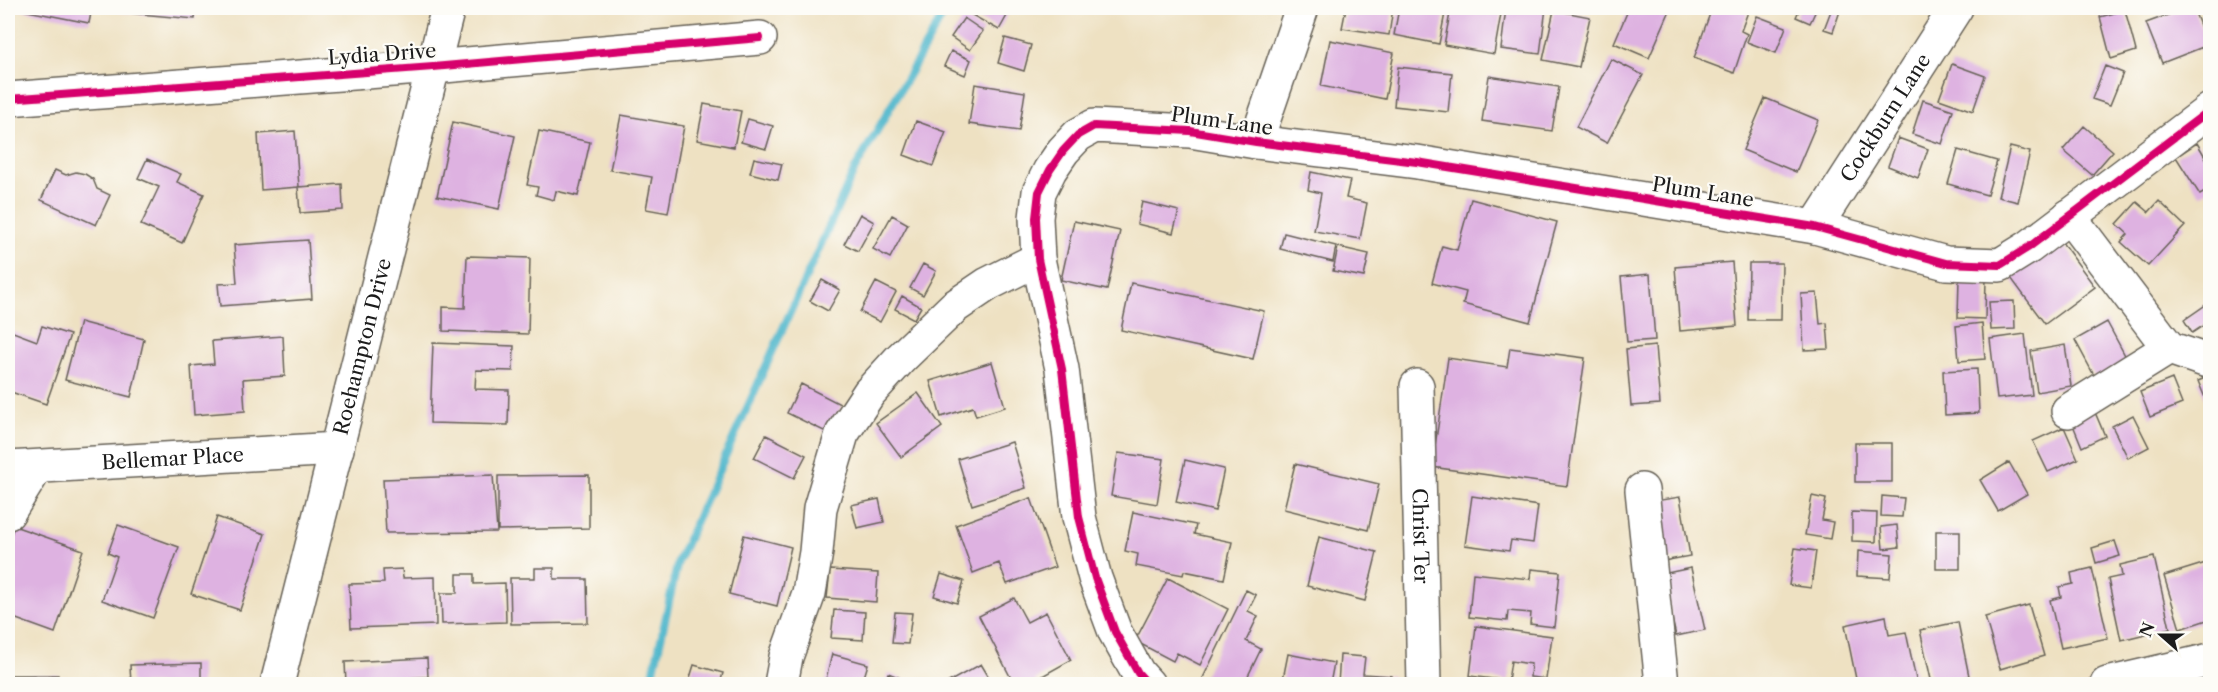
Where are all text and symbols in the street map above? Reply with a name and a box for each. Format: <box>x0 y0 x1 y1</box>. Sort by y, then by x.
street label: Lydia Drive <box>327 38 437 70</box>
street label: Cockburn Lane <box>1835 49 1935 186</box>
street label: Plum Lane <box>1169 102 1275 140</box>
street label: Plum Lane <box>1650 172 1756 212</box>
street label: Roehampton Drive <box>328 256 396 437</box>
street label: Bellemar Place <box>101 442 244 475</box>
street label: Christ Ter <box>1407 488 1434 585</box>
north arrow <box>2131 605 2191 665</box>
text: N <box>2135 619 2159 640</box>

